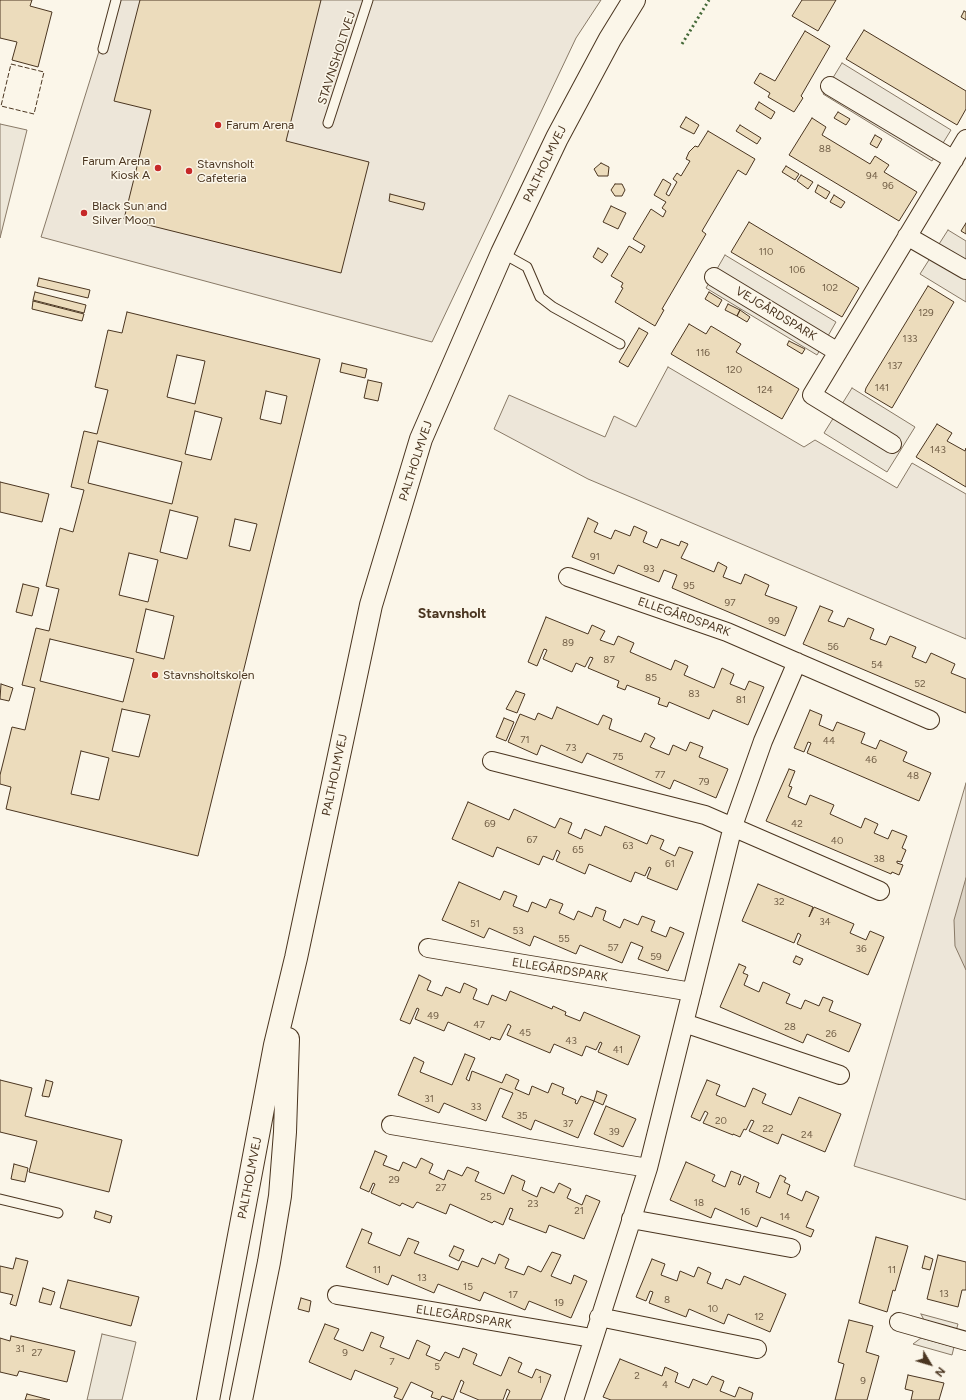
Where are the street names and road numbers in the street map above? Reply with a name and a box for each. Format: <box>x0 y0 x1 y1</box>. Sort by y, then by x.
street label: STAVNSHOLTVEJ <box>315 9 359 107</box>
street label: PALTHOLMVEJ <box>520 123 570 205</box>
street label: VEJGÅRDSPARK <box>733 284 819 344</box>
street label: PALTHOLMVEJ <box>396 419 436 503</box>
street label: ELLEGÅRDSPARK <box>636 594 732 640</box>
street label: PALTHOLMVEJ <box>319 733 351 817</box>
street label: ELLEGÅRDSPARK <box>511 955 609 985</box>
street label: PALTHOLMVEJ <box>235 1136 265 1220</box>
street label: ELLEGÅRDSPARK <box>415 1302 513 1332</box>

